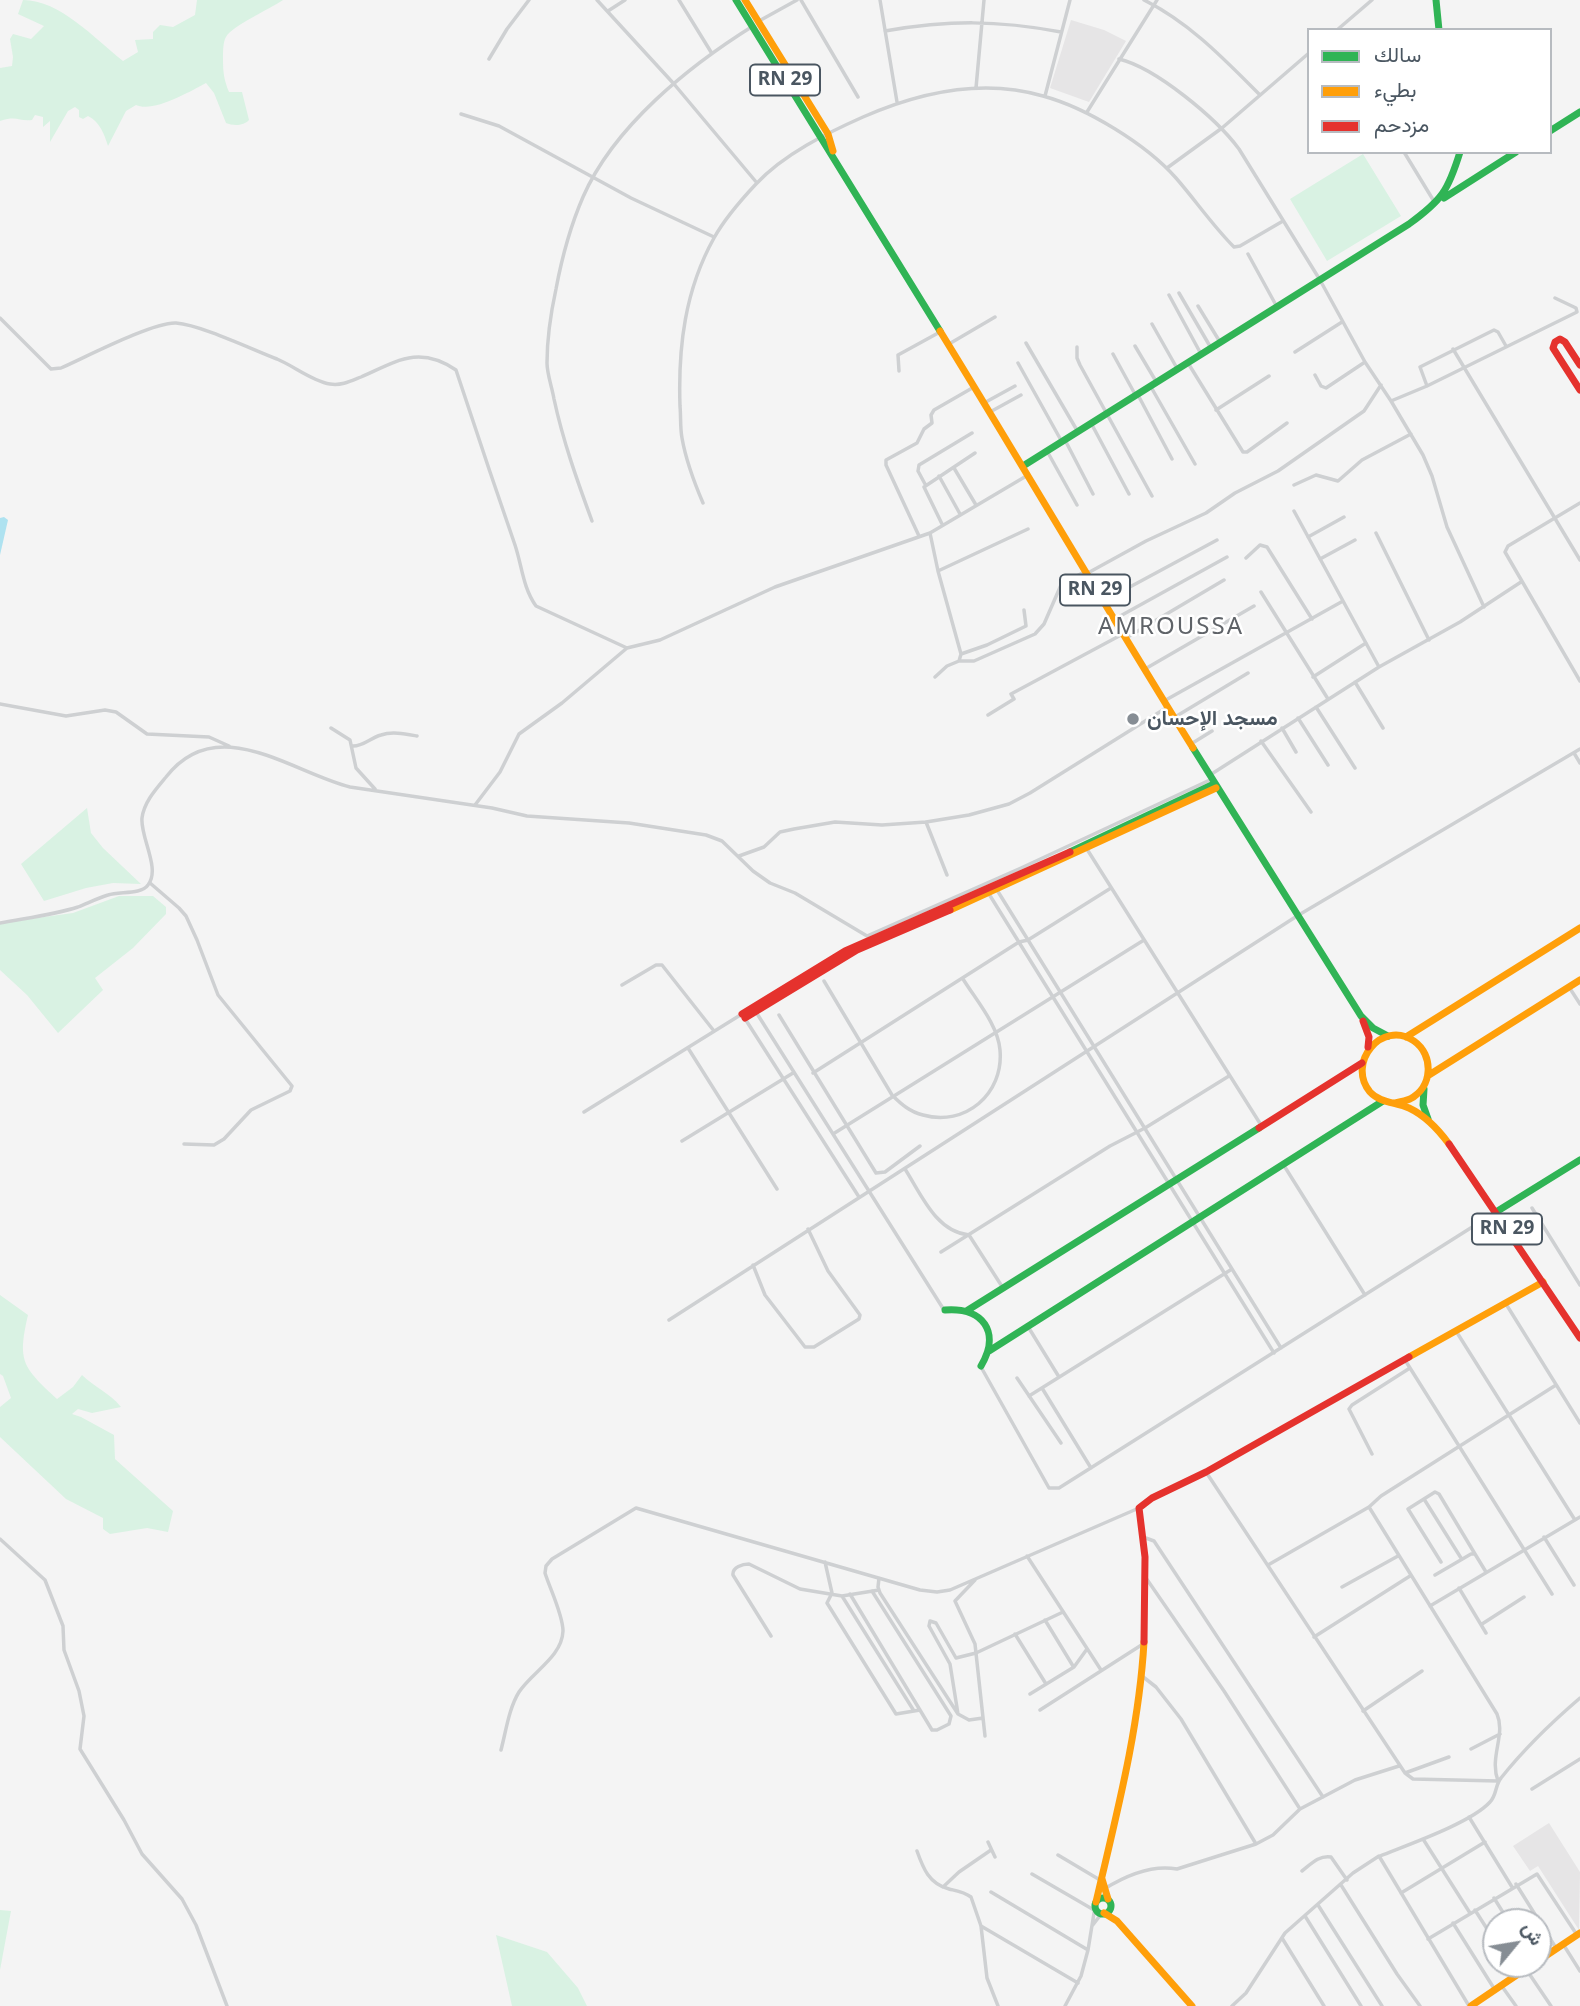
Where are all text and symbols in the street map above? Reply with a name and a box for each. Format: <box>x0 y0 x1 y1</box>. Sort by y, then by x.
legend <box>1307 28 1552 154</box>
text: سالك <box>1374 40 1421 68</box>
road number: RN 29 <box>750 64 820 96</box>
text: بطيء <box>1374 75 1417 103</box>
text: مزدحم <box>1374 110 1429 138</box>
road number: RN 29 <box>1060 575 1130 606</box>
district label: AMROUSSA <box>1099 613 1243 641</box>
place label: مسجد الإحسان <box>1147 706 1278 732</box>
marker: مسجد الإحسان <box>1125 711 1141 727</box>
road number: RN 29 <box>1472 1214 1542 1245</box>
north arrow <box>1482 1908 1552 1978</box>
text: ش <box>1516 1917 1550 1950</box>

